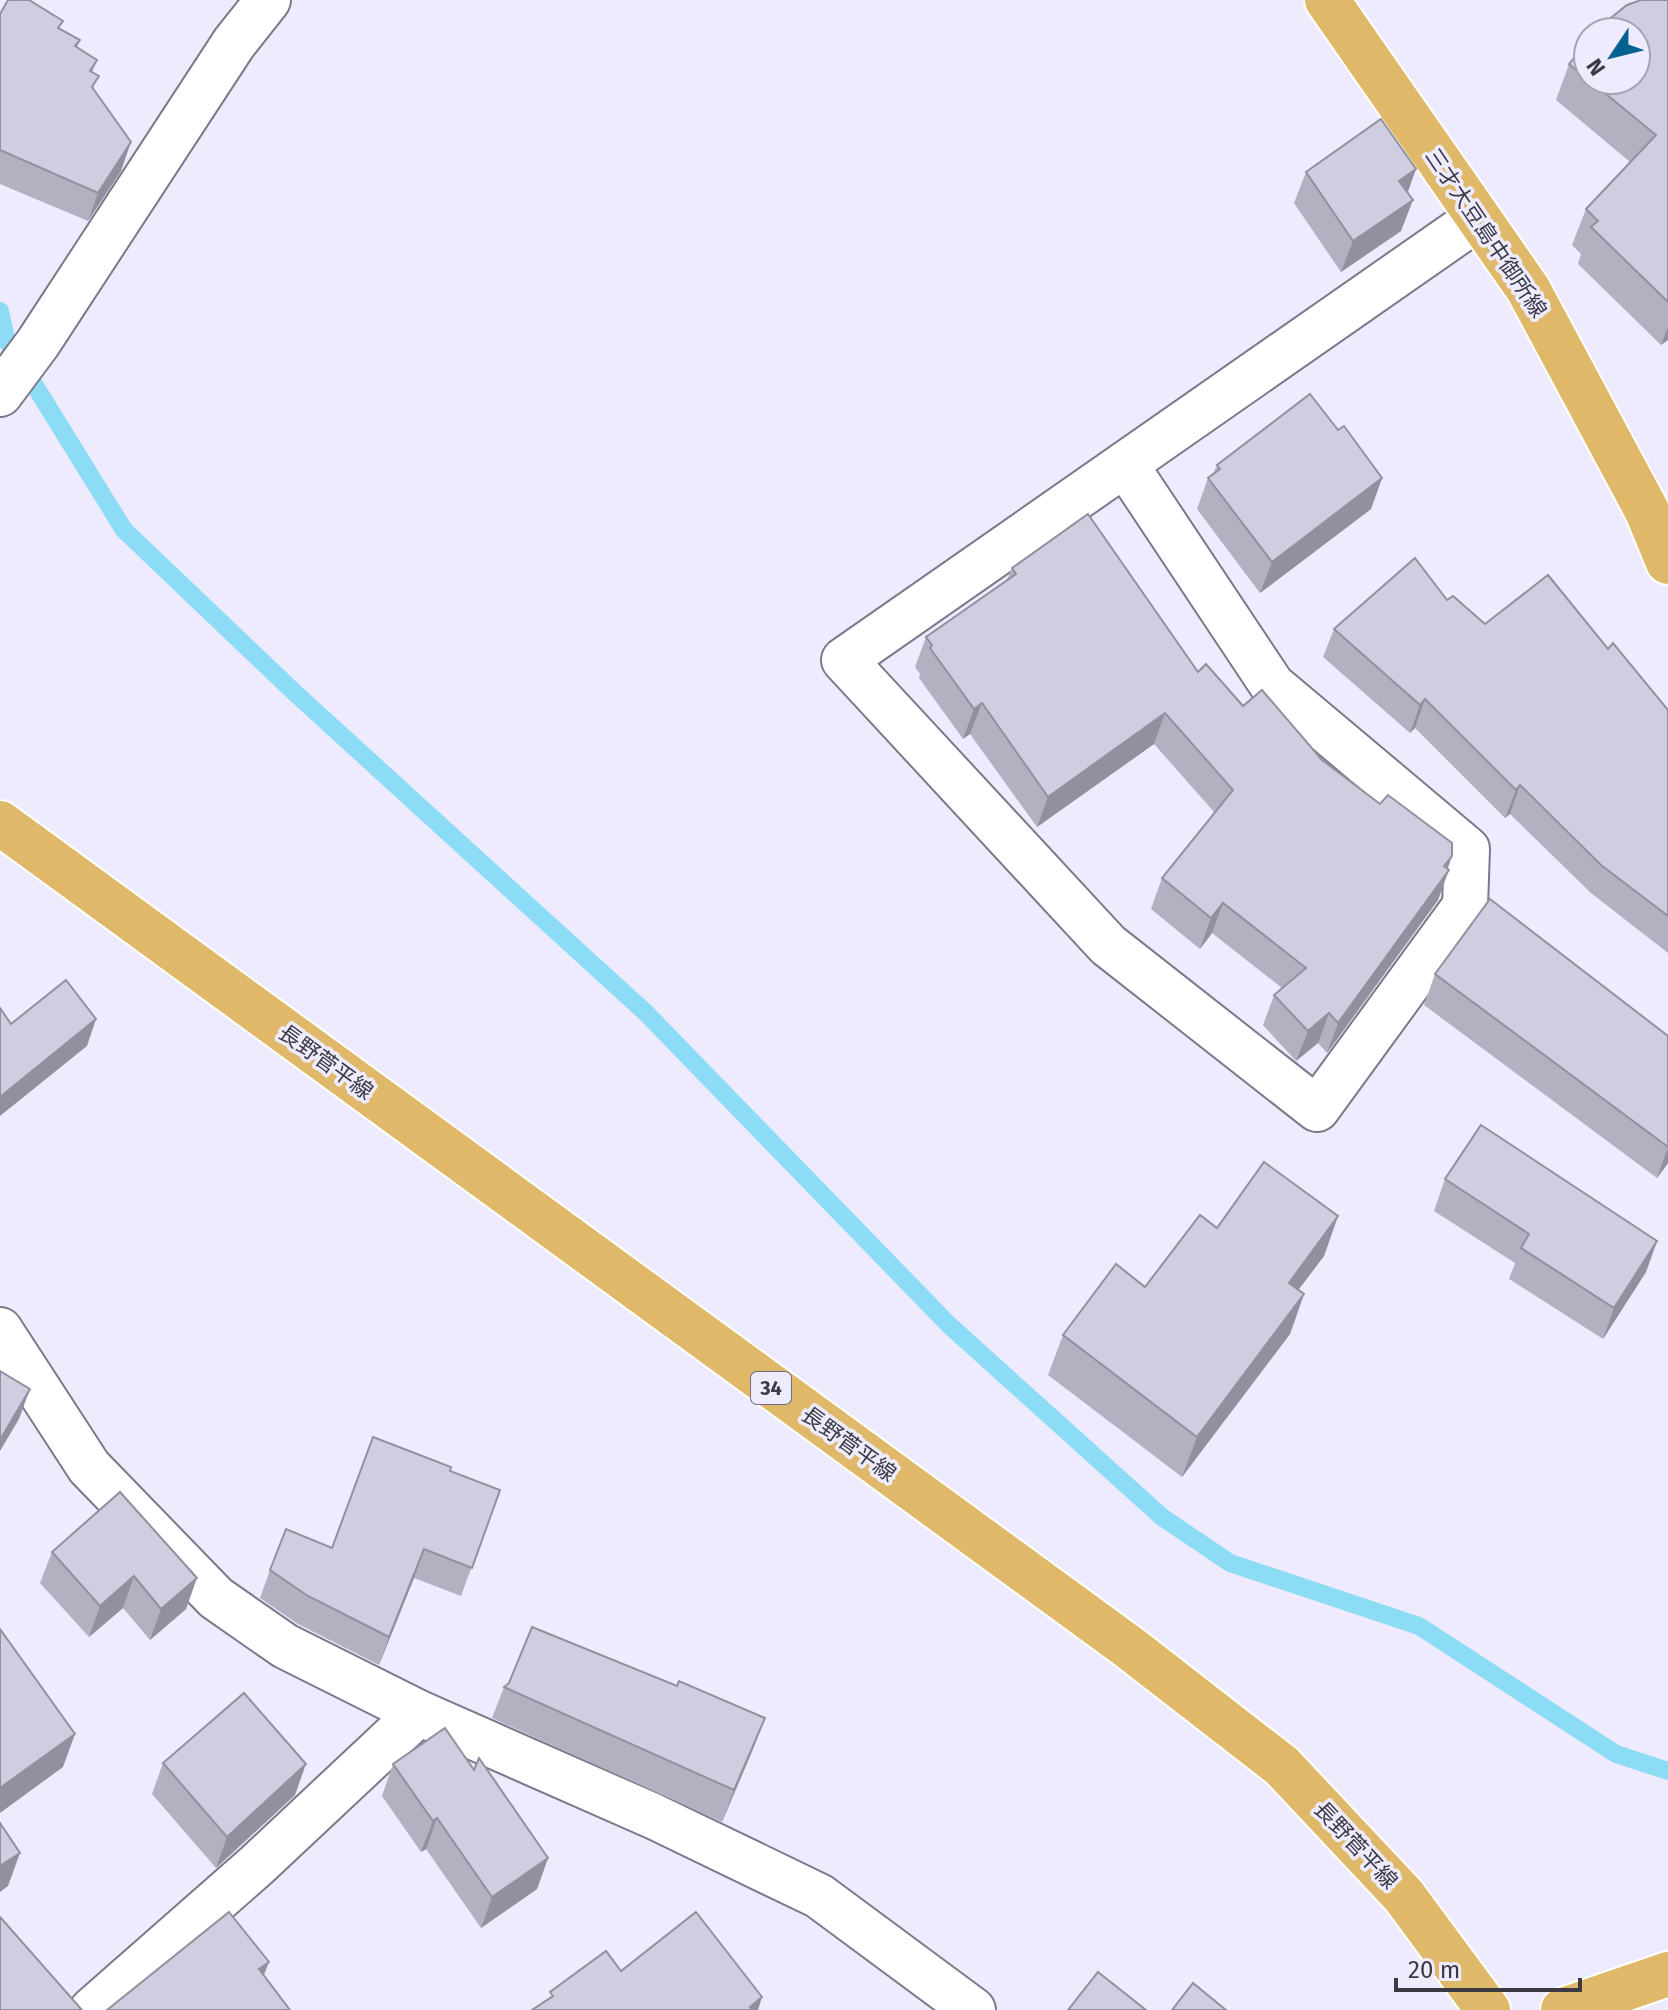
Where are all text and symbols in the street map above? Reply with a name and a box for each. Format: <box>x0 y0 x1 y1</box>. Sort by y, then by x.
north arrow <box>1572 16 1652 96</box>
text: N <box>1581 53 1611 81</box>
street label: 三才大豆島中御所線 <box>1419 143 1553 323</box>
street label: 長野菅平線 <box>274 1019 378 1105</box>
road number: 34 <box>751 1372 791 1404</box>
street label: 長野菅平線 <box>797 1401 901 1487</box>
street label: 長野菅平線 <box>1309 1796 1403 1894</box>
scale bar <box>1396 1942 1580 1992</box>
text: 20 m <box>1408 1956 1460 1984</box>

